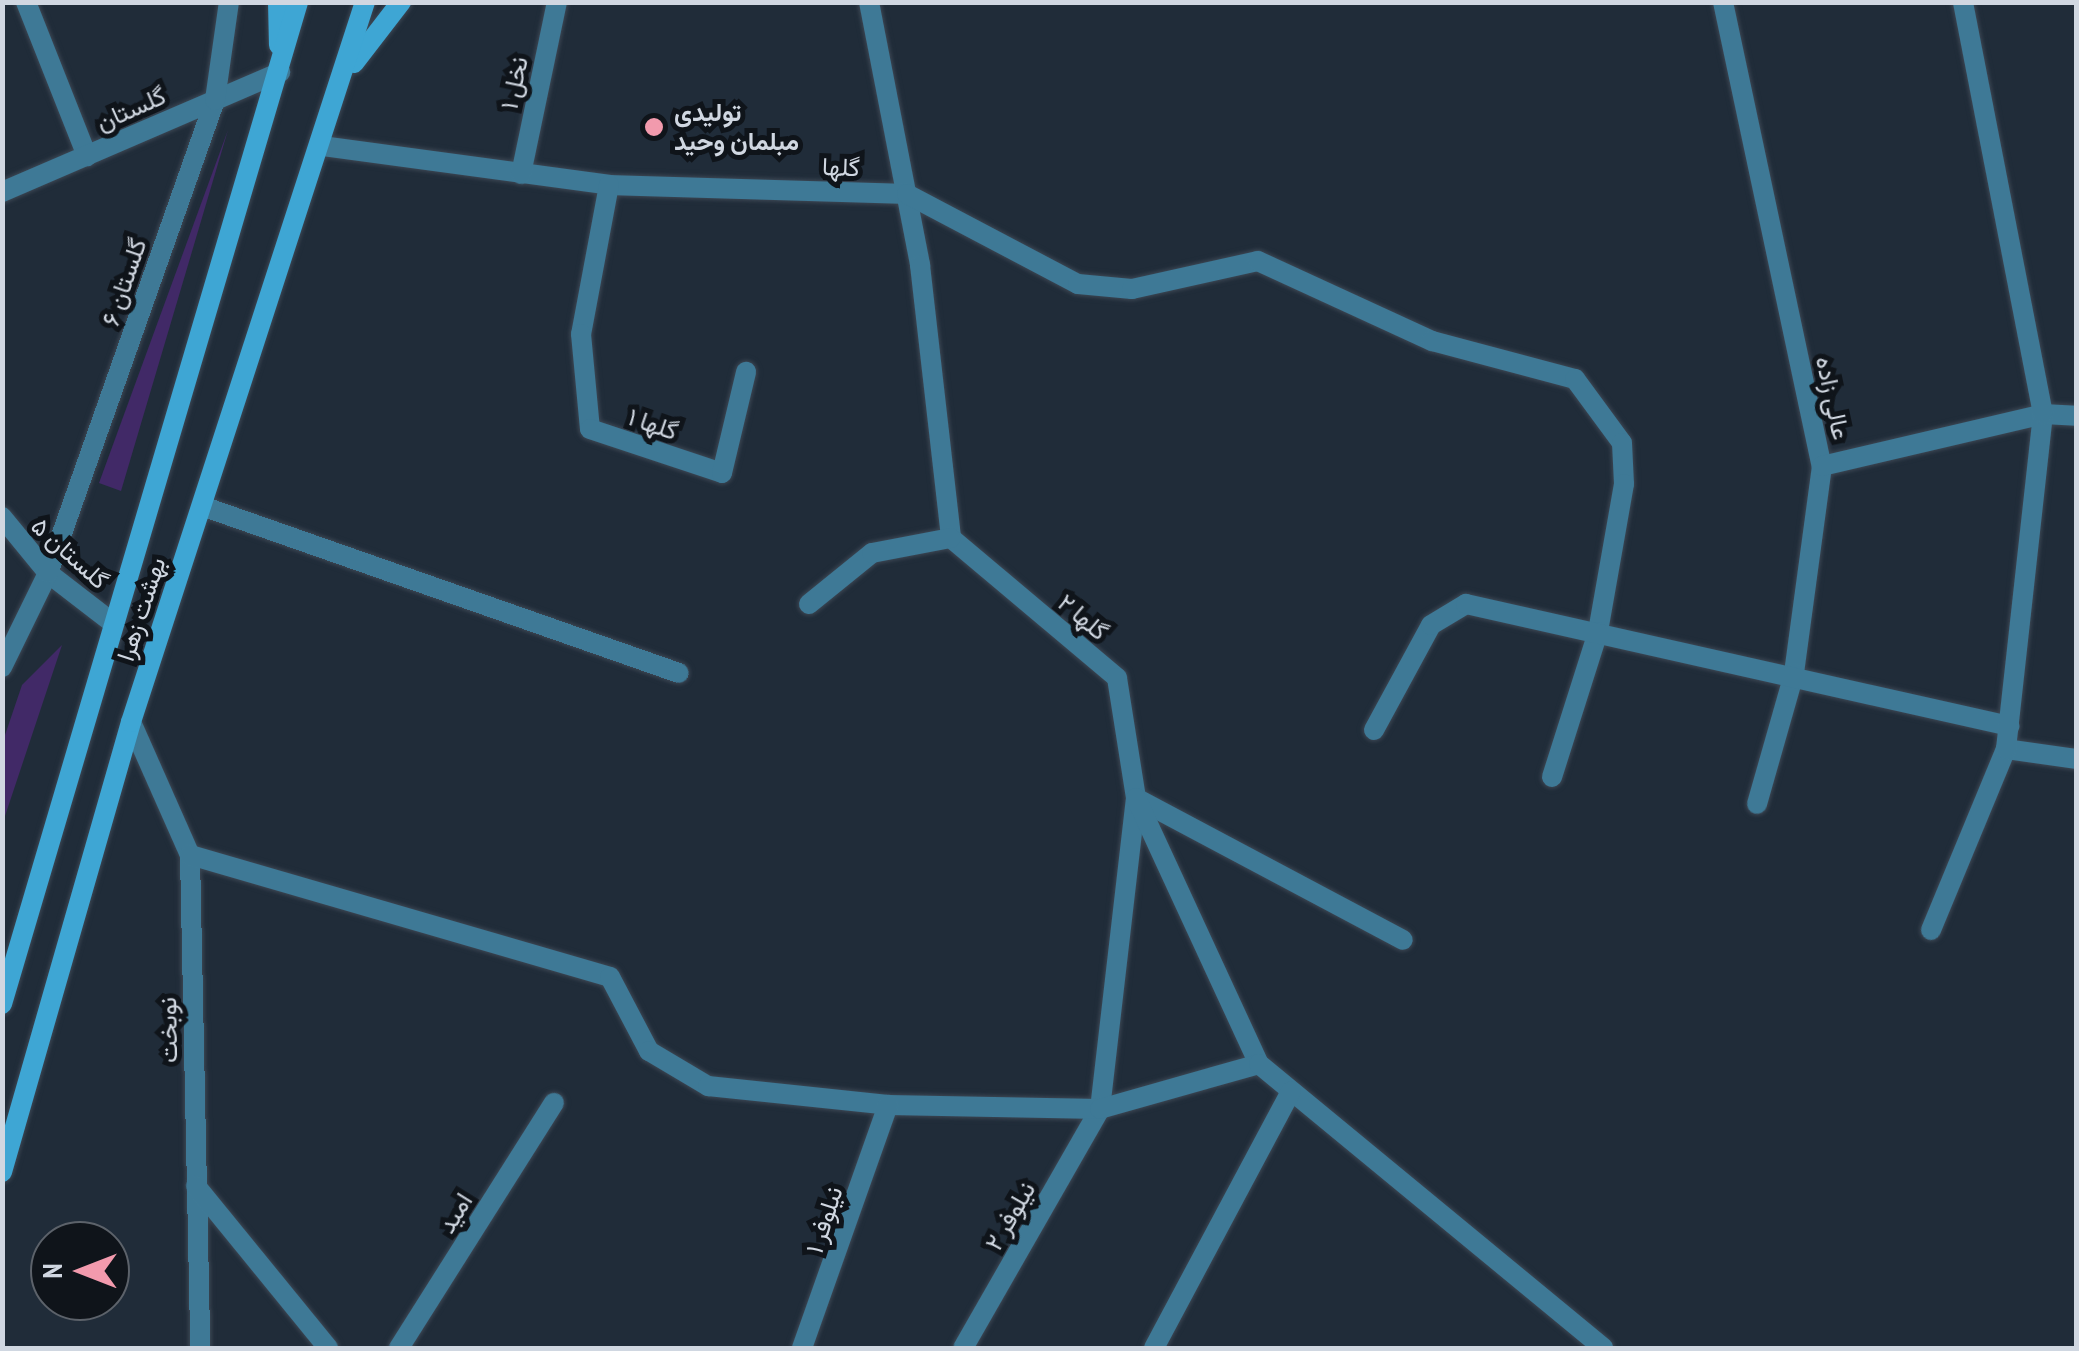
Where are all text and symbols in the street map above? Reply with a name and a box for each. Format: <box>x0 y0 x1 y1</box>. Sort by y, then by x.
street label: نخل ۱ <box>494 54 534 112</box>
street label: گلستان <box>91 80 171 138</box>
place label: تولیدی مبلمان وحید <box>674 98 799 157</box>
marker: تولیدی مبلمان وحید <box>643 116 665 138</box>
street label: گلها <box>821 151 861 183</box>
street label: گلستان ۶ <box>95 234 153 330</box>
street label: عالی زاده <box>1810 354 1856 442</box>
street label: گلها ۱ <box>624 402 682 446</box>
street label: گلستان ۵ <box>25 511 115 595</box>
street label: بهشت زهرا <box>110 553 172 665</box>
street label: گلها ۲ <box>1052 587 1114 647</box>
street label: نوبخت <box>152 997 184 1063</box>
street label: نیلوفر ۲ <box>978 1176 1042 1256</box>
street label: نیلوفر ۱ <box>799 1183 849 1257</box>
street label: امید <box>431 1187 479 1239</box>
north arrow <box>30 1221 130 1321</box>
text: N <box>33 1263 70 1279</box>

